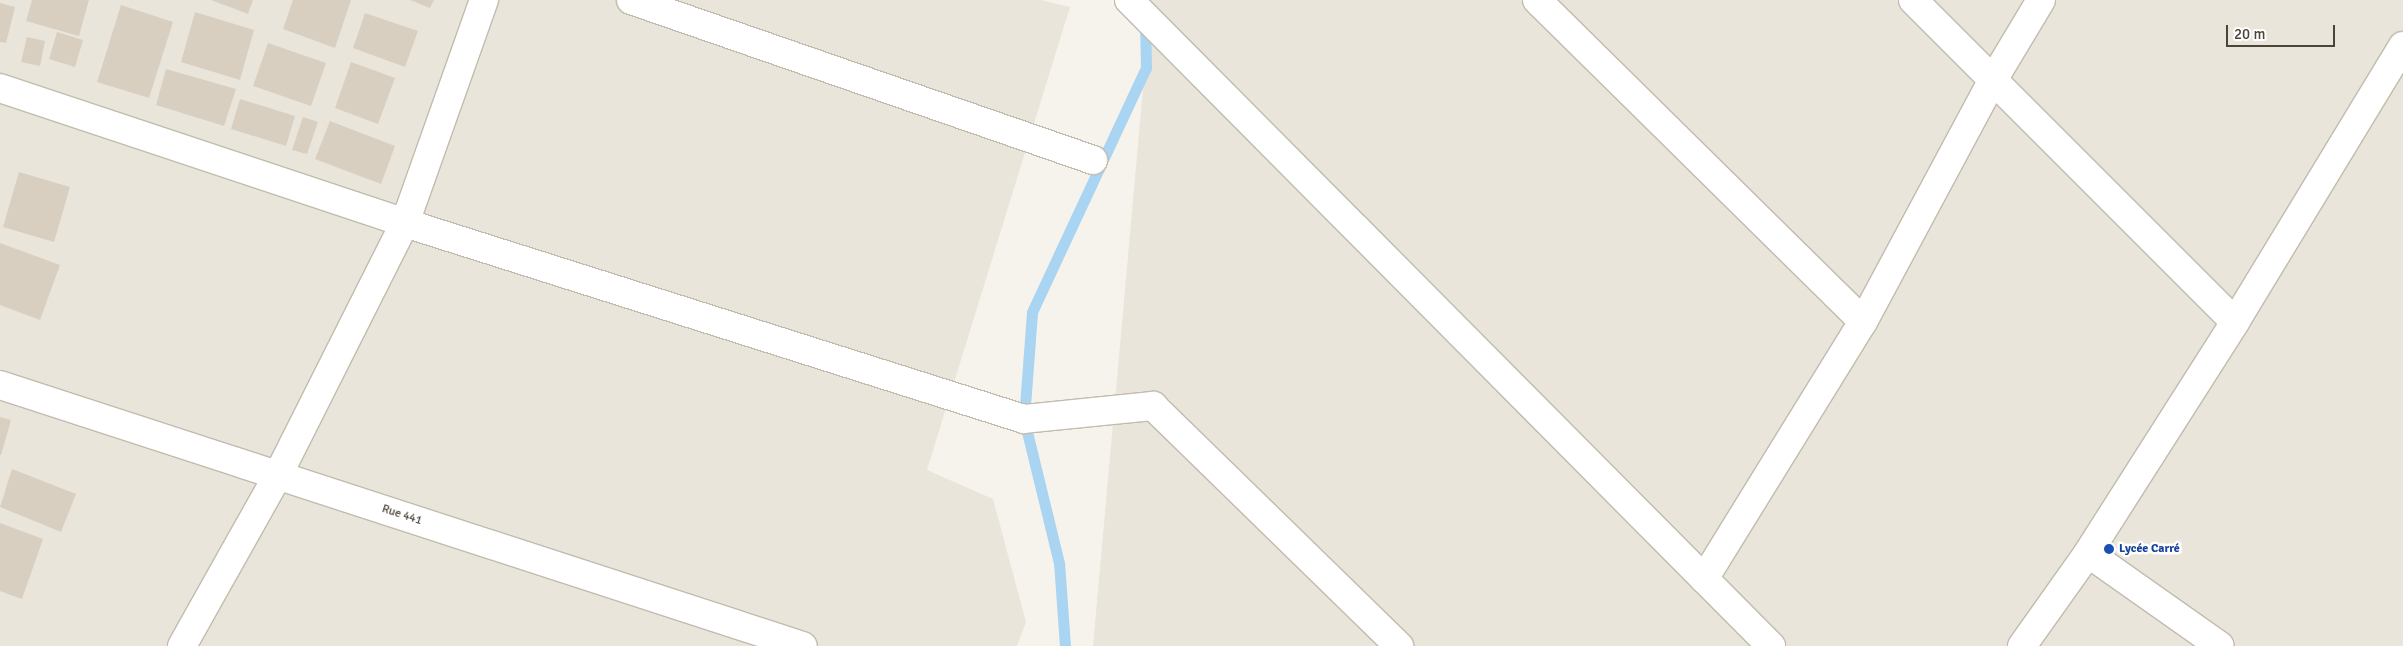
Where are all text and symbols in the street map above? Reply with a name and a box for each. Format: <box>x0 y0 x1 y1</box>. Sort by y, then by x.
scale bar <box>2228 15 2337 47</box>
text: 20 m <box>2234 25 2265 43</box>
street label: Rue 441 <box>380 502 424 528</box>
place label: Lycée Carré <box>2119 542 2180 556</box>
marker: Lycée Carré <box>2103 543 2115 555</box>

